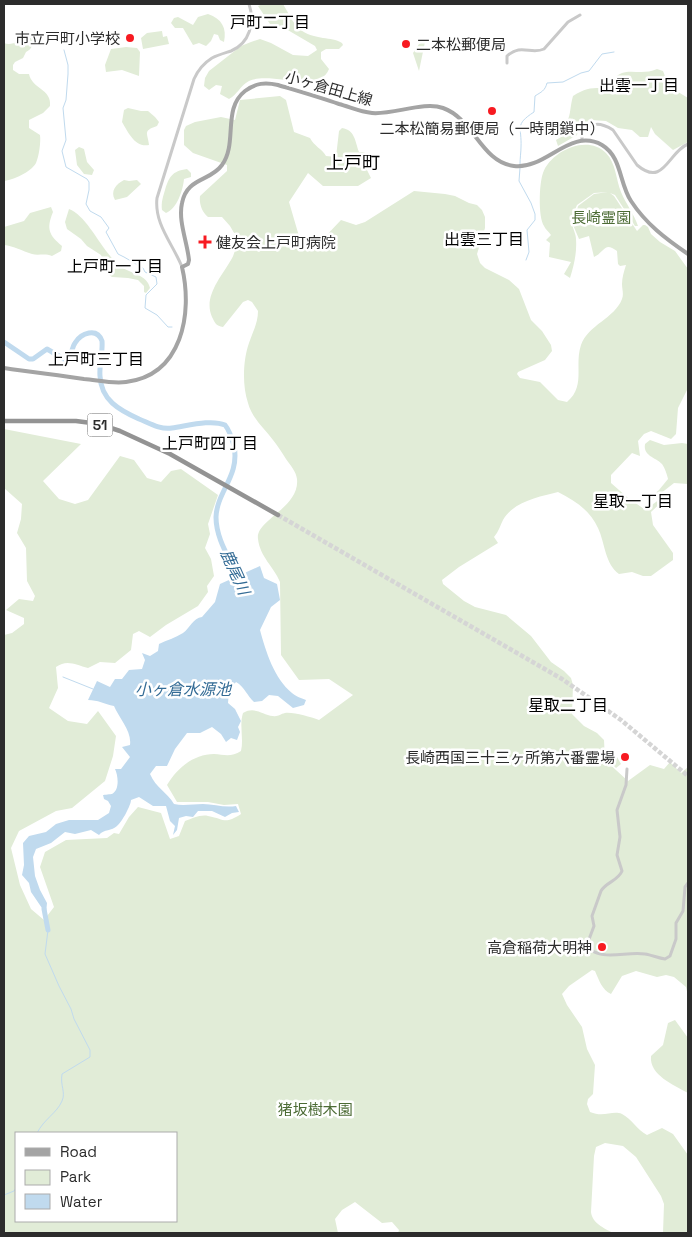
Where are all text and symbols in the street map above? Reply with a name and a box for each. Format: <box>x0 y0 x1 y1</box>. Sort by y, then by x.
district label: 戸町二丁目 <box>230 12 310 33</box>
place label: 市立戸町小学校 <box>15 29 120 48</box>
marker: 市立戸町小学校 <box>124 32 136 44</box>
place label: 二本松郵便局 <box>416 35 506 54</box>
marker: 二本松郵便局 <box>400 38 412 50</box>
street label: 小ヶ倉田上線 <box>283 66 375 110</box>
district label: 出雲一丁目 <box>599 75 679 96</box>
marker: 二本松簡易郵便局（一時閉鎖中） <box>486 105 498 117</box>
place label: 二本松簡易郵便局（一時閉鎖中） <box>379 119 605 138</box>
district label: 上戸町 <box>326 151 380 174</box>
park label: 長崎霊園 <box>571 208 631 227</box>
district label: 出雲三丁目 <box>444 229 524 250</box>
place label: 健友会上戸町病院 <box>216 233 336 252</box>
marker: 健友会上戸町病院 <box>198 235 212 249</box>
district label: 上戸町一丁目 <box>67 256 163 277</box>
district label: 上戸町三丁目 <box>48 349 144 370</box>
road number: 51 <box>88 414 112 436</box>
district label: 上戸町四丁目 <box>162 433 258 454</box>
district label: 星取一丁目 <box>593 491 673 512</box>
water label: 鹿尾川 <box>216 546 255 600</box>
water label: 小ヶ倉水源池 <box>135 679 233 700</box>
district label: 星取二丁目 <box>528 695 608 716</box>
place label: 長崎西国三十三ヶ所第六番霊場 <box>405 748 615 767</box>
marker: 長崎西国三十三ヶ所第六番霊場 <box>619 751 631 763</box>
place label: 高倉稲荷大明神 <box>487 938 592 957</box>
marker: 高倉稲荷大明神 <box>596 941 608 953</box>
park label: 猪坂樹木園 <box>277 1100 353 1119</box>
legend <box>15 1132 178 1222</box>
text: Road <box>60 1142 97 1161</box>
text: Park <box>60 1167 91 1186</box>
text: Water <box>60 1192 103 1211</box>

